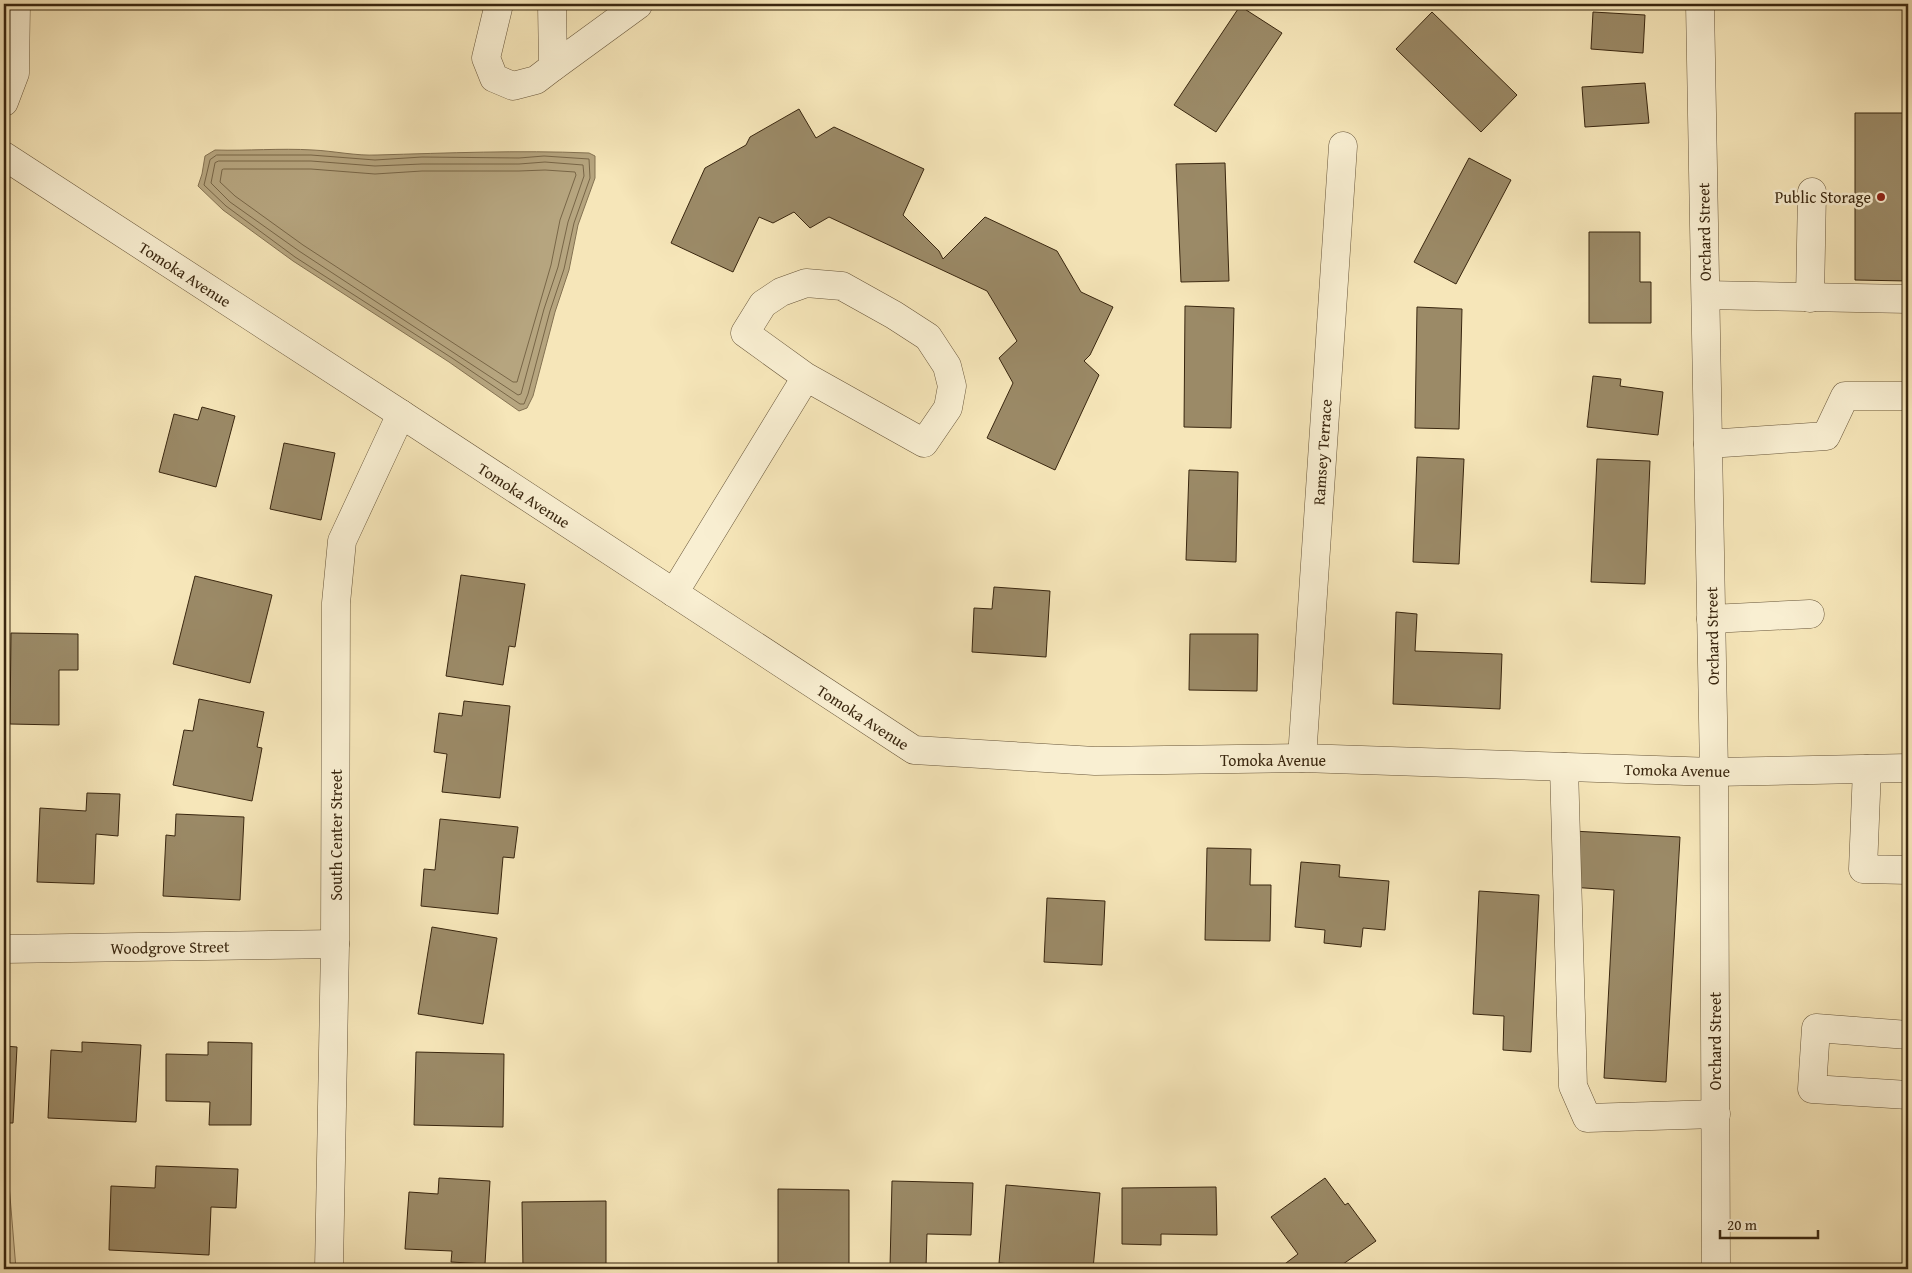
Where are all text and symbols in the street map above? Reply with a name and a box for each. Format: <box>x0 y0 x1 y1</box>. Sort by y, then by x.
street label: Orchard Street <box>1691 182 1717 281</box>
place label: Public Storage <box>1775 185 1871 209</box>
marker: Public Storage <box>1875 191 1887 203</box>
street label: Tomoka Avenue <box>134 235 236 313</box>
street label: Ramsey Terrace <box>1306 398 1338 506</box>
street label: Tomoka Avenue <box>473 456 575 534</box>
street label: Orchard Street <box>1699 586 1725 685</box>
street label: Tomoka Avenue <box>812 678 914 756</box>
street label: Tomoka Avenue <box>1220 748 1326 772</box>
street label: Tomoka Avenue <box>1624 757 1730 783</box>
street label: South Center Street <box>324 769 348 901</box>
street label: Woodgrove Street <box>110 934 230 960</box>
street label: Orchard Street <box>1703 991 1727 1090</box>
scale bar <box>1720 1208 1817 1240</box>
text: 20 m <box>1727 1214 1758 1235</box>

